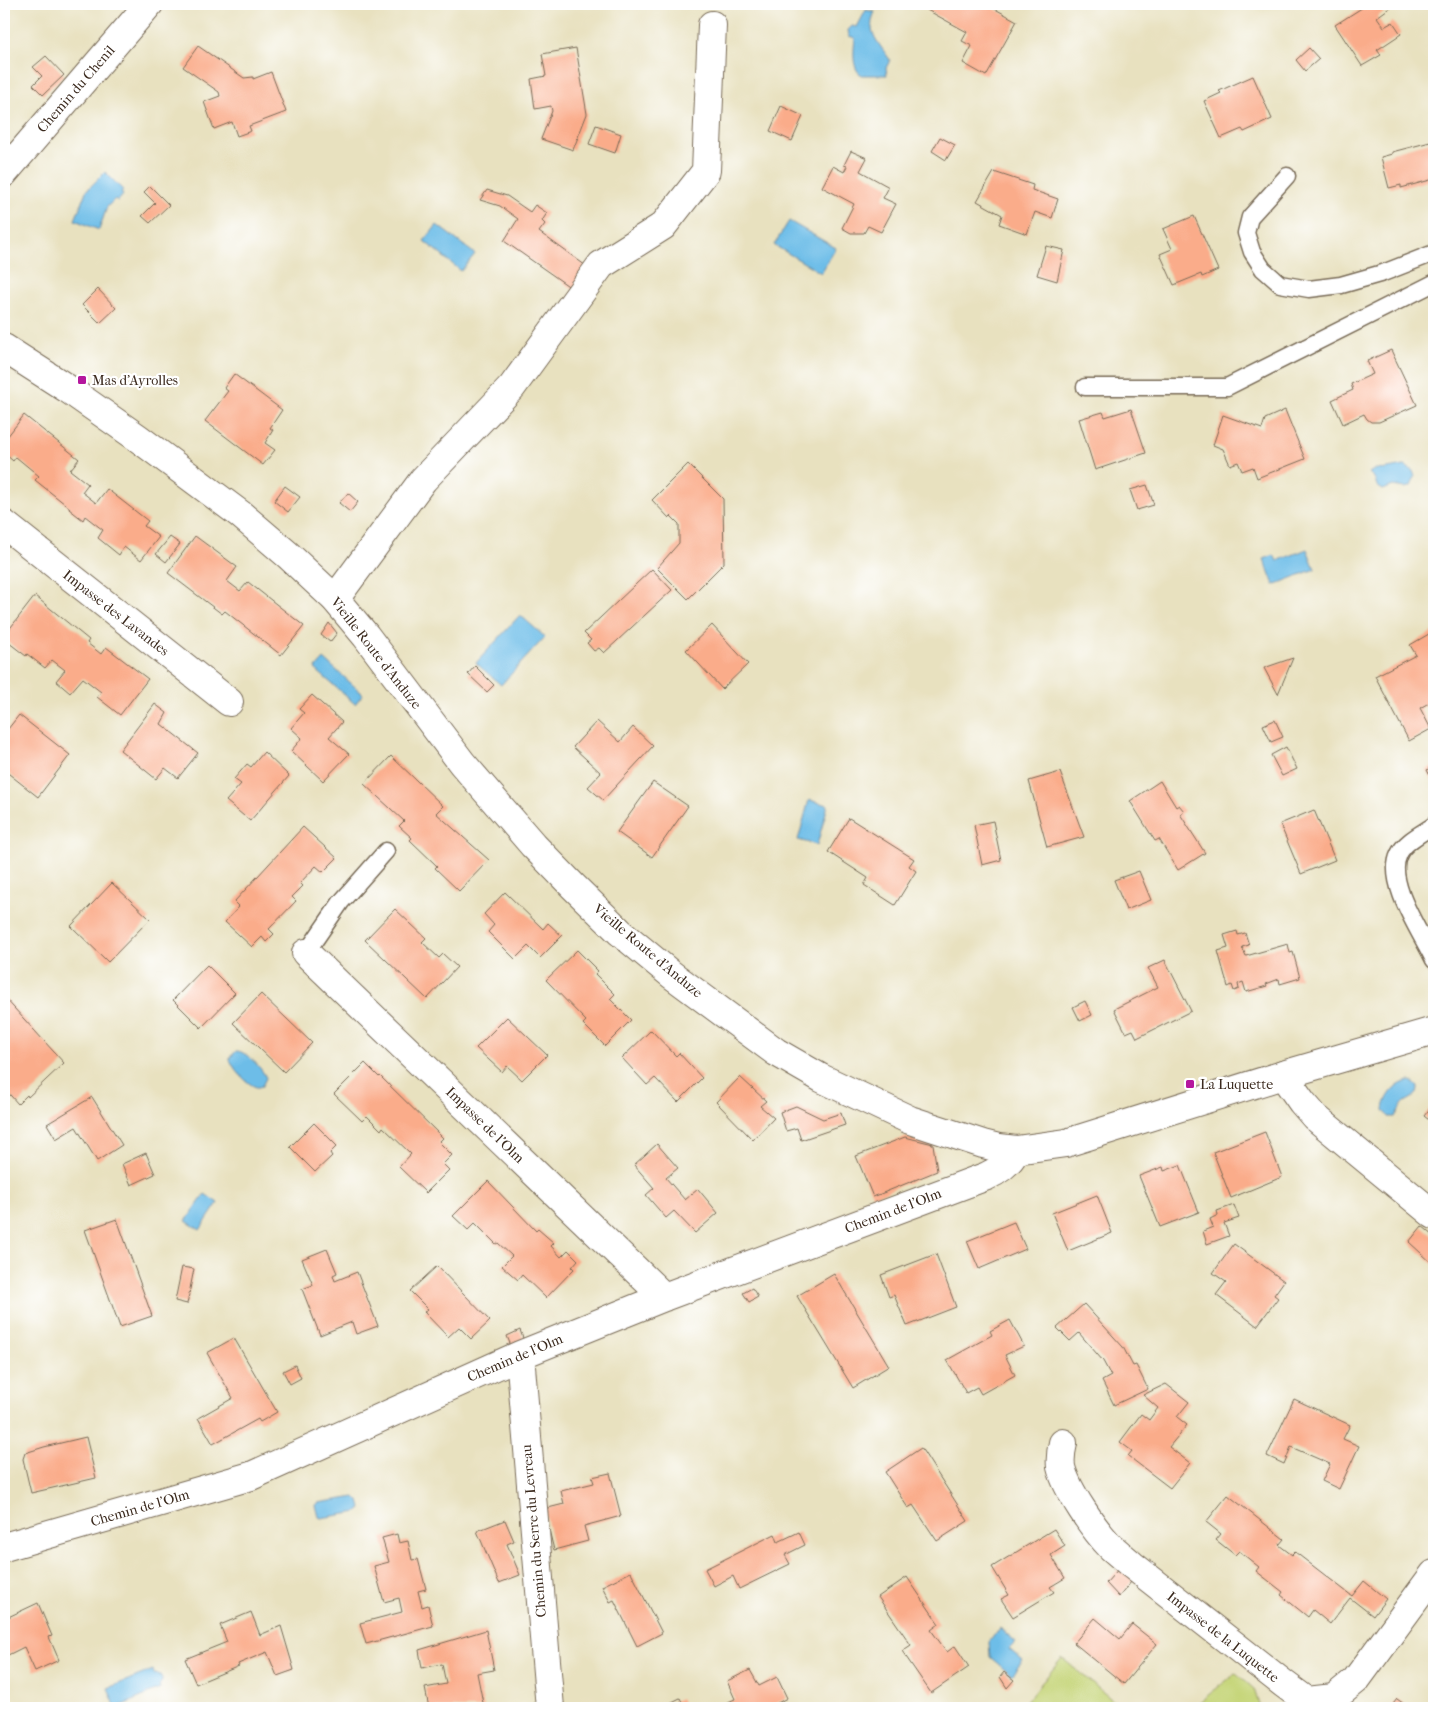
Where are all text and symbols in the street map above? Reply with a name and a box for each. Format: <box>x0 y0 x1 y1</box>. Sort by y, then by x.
street label: Chemin du Chenil <box>34 42 119 136</box>
place label: Mas d'Ayrolles <box>92 372 178 389</box>
marker: Mas d'Ayrolles <box>76 374 88 386</box>
street label: Impasse des Lavandes <box>60 566 172 660</box>
street label: Vieille Route d'Anduze <box>326 593 425 712</box>
street label: Vieille Route d'Anduze <box>589 900 706 1002</box>
place label: La Luquette <box>1200 1076 1273 1093</box>
marker: La Luquette <box>1184 1078 1196 1090</box>
street label: Impasse de l'Olm <box>442 1083 528 1167</box>
street label: Chemin de l'Olm <box>842 1185 944 1237</box>
street label: Chemin de l'Olm <box>465 1330 566 1386</box>
street label: Chemin du Serre du Levreau <box>518 1444 550 1618</box>
street label: Chemin de l'Olm <box>89 1486 192 1530</box>
street label: Impasse de la Luquette <box>1164 1588 1282 1686</box>

